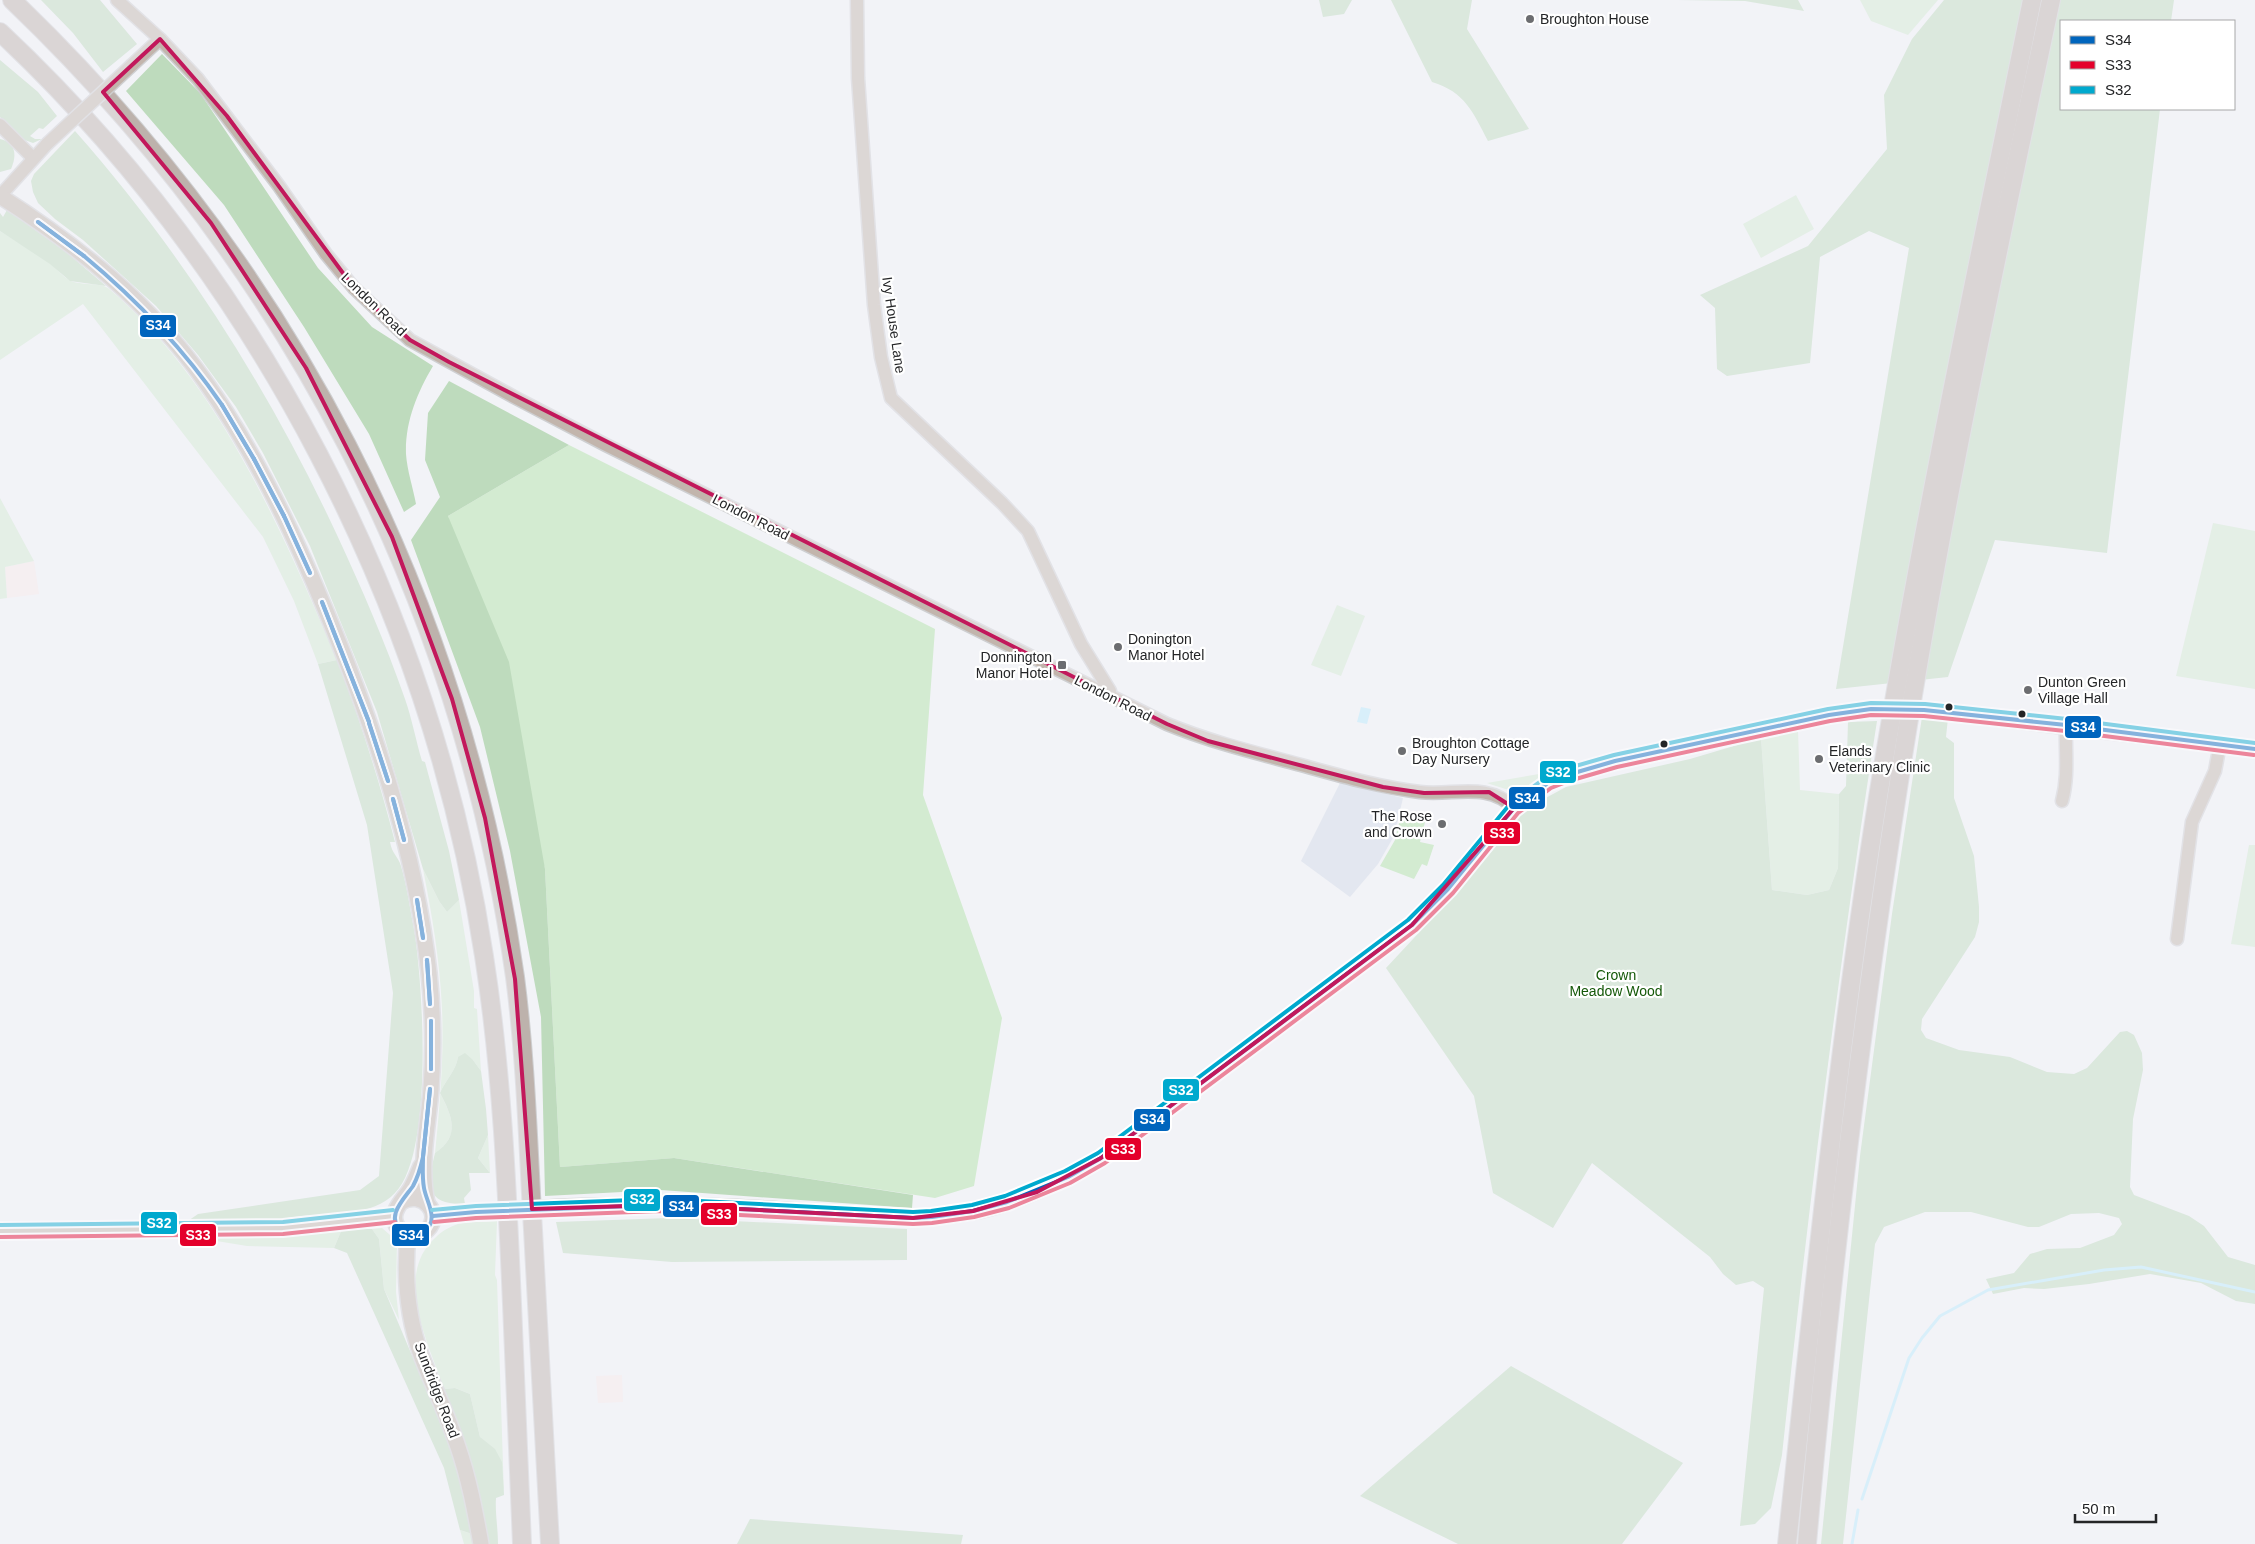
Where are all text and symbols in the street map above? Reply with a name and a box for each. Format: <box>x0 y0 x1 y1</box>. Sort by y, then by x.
place label: Broughton House <box>1540 11 1649 27</box>
marker: Broughton House <box>1524 13 1536 25</box>
legend <box>2060 20 2235 110</box>
text: S34 <box>2105 31 2132 48</box>
text: S33 <box>2105 56 2132 73</box>
text: S32 <box>2105 81 2132 98</box>
street label: London Road <box>338 269 410 339</box>
street label: Ivy House Lane <box>879 276 909 374</box>
line badge: S34 <box>139 314 177 338</box>
text: S34 <box>146 317 171 333</box>
street label: London Road <box>710 491 792 543</box>
place label: Donington Manor Hotel <box>1128 631 1204 663</box>
marker: Donington Manor Hotel <box>1112 641 1124 653</box>
place label: Donnington Manor Hotel <box>976 649 1052 681</box>
marker: Donnington Manor Hotel <box>1056 659 1068 671</box>
street label: London Road <box>1072 672 1154 724</box>
place label: Dunton Green Village Hall <box>2038 674 2126 706</box>
marker: Dunton Green Village Hall <box>2022 684 2034 696</box>
unlabelled marker <box>1944 702 1954 712</box>
unlabelled marker <box>2017 709 2027 719</box>
line badge: S34 <box>2064 715 2102 739</box>
text: S34 <box>2071 719 2096 735</box>
place label: Broughton Cottage Day Nursery <box>1412 735 1530 767</box>
unlabelled marker <box>1659 739 1669 749</box>
place label: Elands Veterinary Clinic <box>1829 743 1930 775</box>
marker: Broughton Cottage Day Nursery <box>1396 745 1408 757</box>
marker: Elands Veterinary Clinic <box>1813 753 1825 765</box>
line badge: S32 <box>1539 760 1577 784</box>
text: S32 <box>1546 764 1571 780</box>
line badge: S34 <box>1508 786 1546 810</box>
text: S34 <box>1515 790 1540 806</box>
place label: The Rose and Crown <box>1364 808 1432 840</box>
marker: The Rose and Crown <box>1436 818 1448 830</box>
line badge: S33 <box>1483 821 1521 845</box>
text: S33 <box>1490 825 1515 841</box>
park label: Crown Meadow Wood <box>1569 967 1663 999</box>
line badge: S32 <box>1162 1078 1200 1102</box>
text: S32 <box>1169 1082 1194 1098</box>
line badge: S34 <box>1133 1108 1171 1132</box>
text: S34 <box>1140 1111 1165 1127</box>
line badge: S33 <box>1104 1137 1142 1161</box>
text: S33 <box>1111 1141 1136 1157</box>
line badge: S32 <box>623 1188 661 1212</box>
text: S32 <box>630 1191 655 1207</box>
line badge: S34 <box>662 1194 700 1218</box>
text: S34 <box>669 1198 694 1214</box>
line badge: S33 <box>700 1202 738 1226</box>
text: S33 <box>707 1206 732 1222</box>
line badge: S32 <box>140 1211 178 1235</box>
text: S32 <box>147 1215 172 1231</box>
line badge: S33 <box>179 1223 217 1247</box>
line badge: S34 <box>391 1223 430 1247</box>
text: S33 <box>186 1227 211 1243</box>
text: S34 <box>399 1227 424 1243</box>
street label: Sundridge Road <box>411 1340 463 1440</box>
scale bar <box>2075 1492 2156 1524</box>
text: 50 m <box>2082 1500 2115 1517</box>

